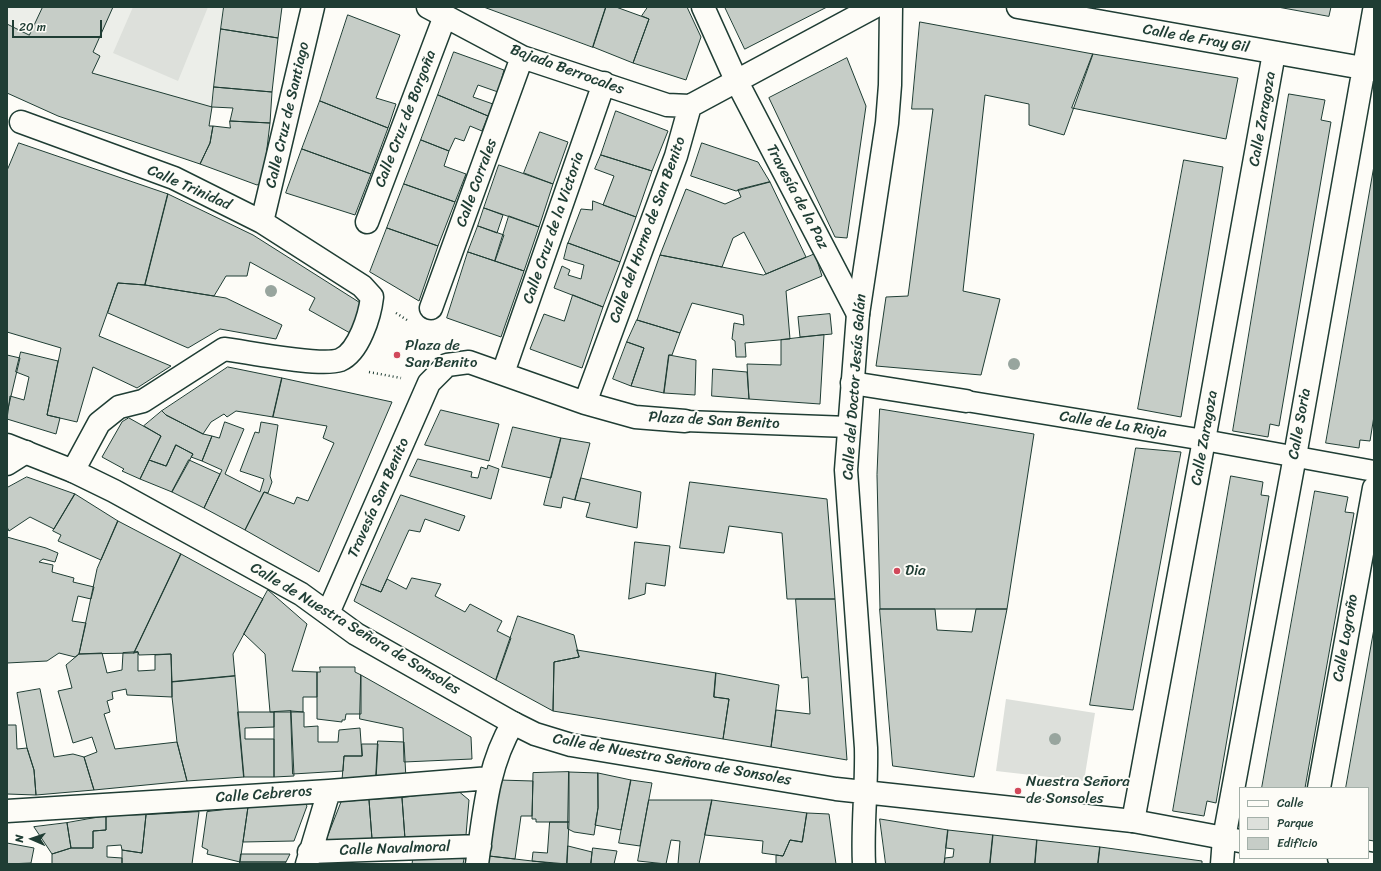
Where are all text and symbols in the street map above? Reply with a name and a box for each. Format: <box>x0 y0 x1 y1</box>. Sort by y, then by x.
scale bar <box>14 12 104 38</box>
text: 20 m <box>19 16 46 38</box>
street label: Calle de Fray Gil <box>1141 21 1251 57</box>
street label: Calle Cruz de Santiago <box>262 40 314 190</box>
street label: Bajada Berrocales <box>508 41 626 99</box>
street label: Calle Cruz de Borgoña <box>372 48 440 190</box>
street label: Calle Zaragoza <box>1246 70 1280 168</box>
street label: Calle del Horno de San Benito <box>606 135 690 325</box>
street label: Calle Corrales <box>453 137 501 229</box>
street label: Travesía de la Paz <box>762 142 832 252</box>
street label: Calle Cruz de la Victoria <box>520 150 588 306</box>
street label: Calle Trinidad <box>144 161 234 215</box>
street label: Calle del Doctor Jesús Galán <box>840 293 870 481</box>
place label: Plaza de San Benito <box>405 337 477 372</box>
marker: Plaza de San Benito <box>392 350 402 360</box>
street label: Calle Soria <box>1285 387 1315 461</box>
street label: Calle Zaragoza <box>1188 389 1222 487</box>
street label: Calle de La Rioja <box>1058 408 1168 442</box>
street label: Plaza de San Benito <box>648 409 780 433</box>
street label: Travesía San Benito <box>344 435 414 561</box>
street label: Calle de Nuestra Señora de Sonsoles <box>247 559 463 699</box>
place label: Dia <box>905 562 926 580</box>
marker: Dia <box>892 566 902 576</box>
street label: Calle Logroño <box>1329 593 1363 683</box>
street label: Calle de Nuestra Señora de Sonsoles <box>551 730 793 790</box>
place label: Nuestra Señora de Sonsoles <box>1026 773 1130 808</box>
street label: Calle Cebreros <box>215 783 313 807</box>
marker: Nuestra Señora de Sonsoles <box>1013 786 1023 796</box>
legend <box>1239 787 1369 859</box>
text: Calle <box>1277 792 1304 814</box>
text: Parque <box>1277 812 1313 834</box>
north arrow <box>12 819 52 859</box>
text: Edificio <box>1277 832 1317 854</box>
text: N <box>10 834 29 843</box>
street label: Calle Navalmoral <box>339 838 451 860</box>

